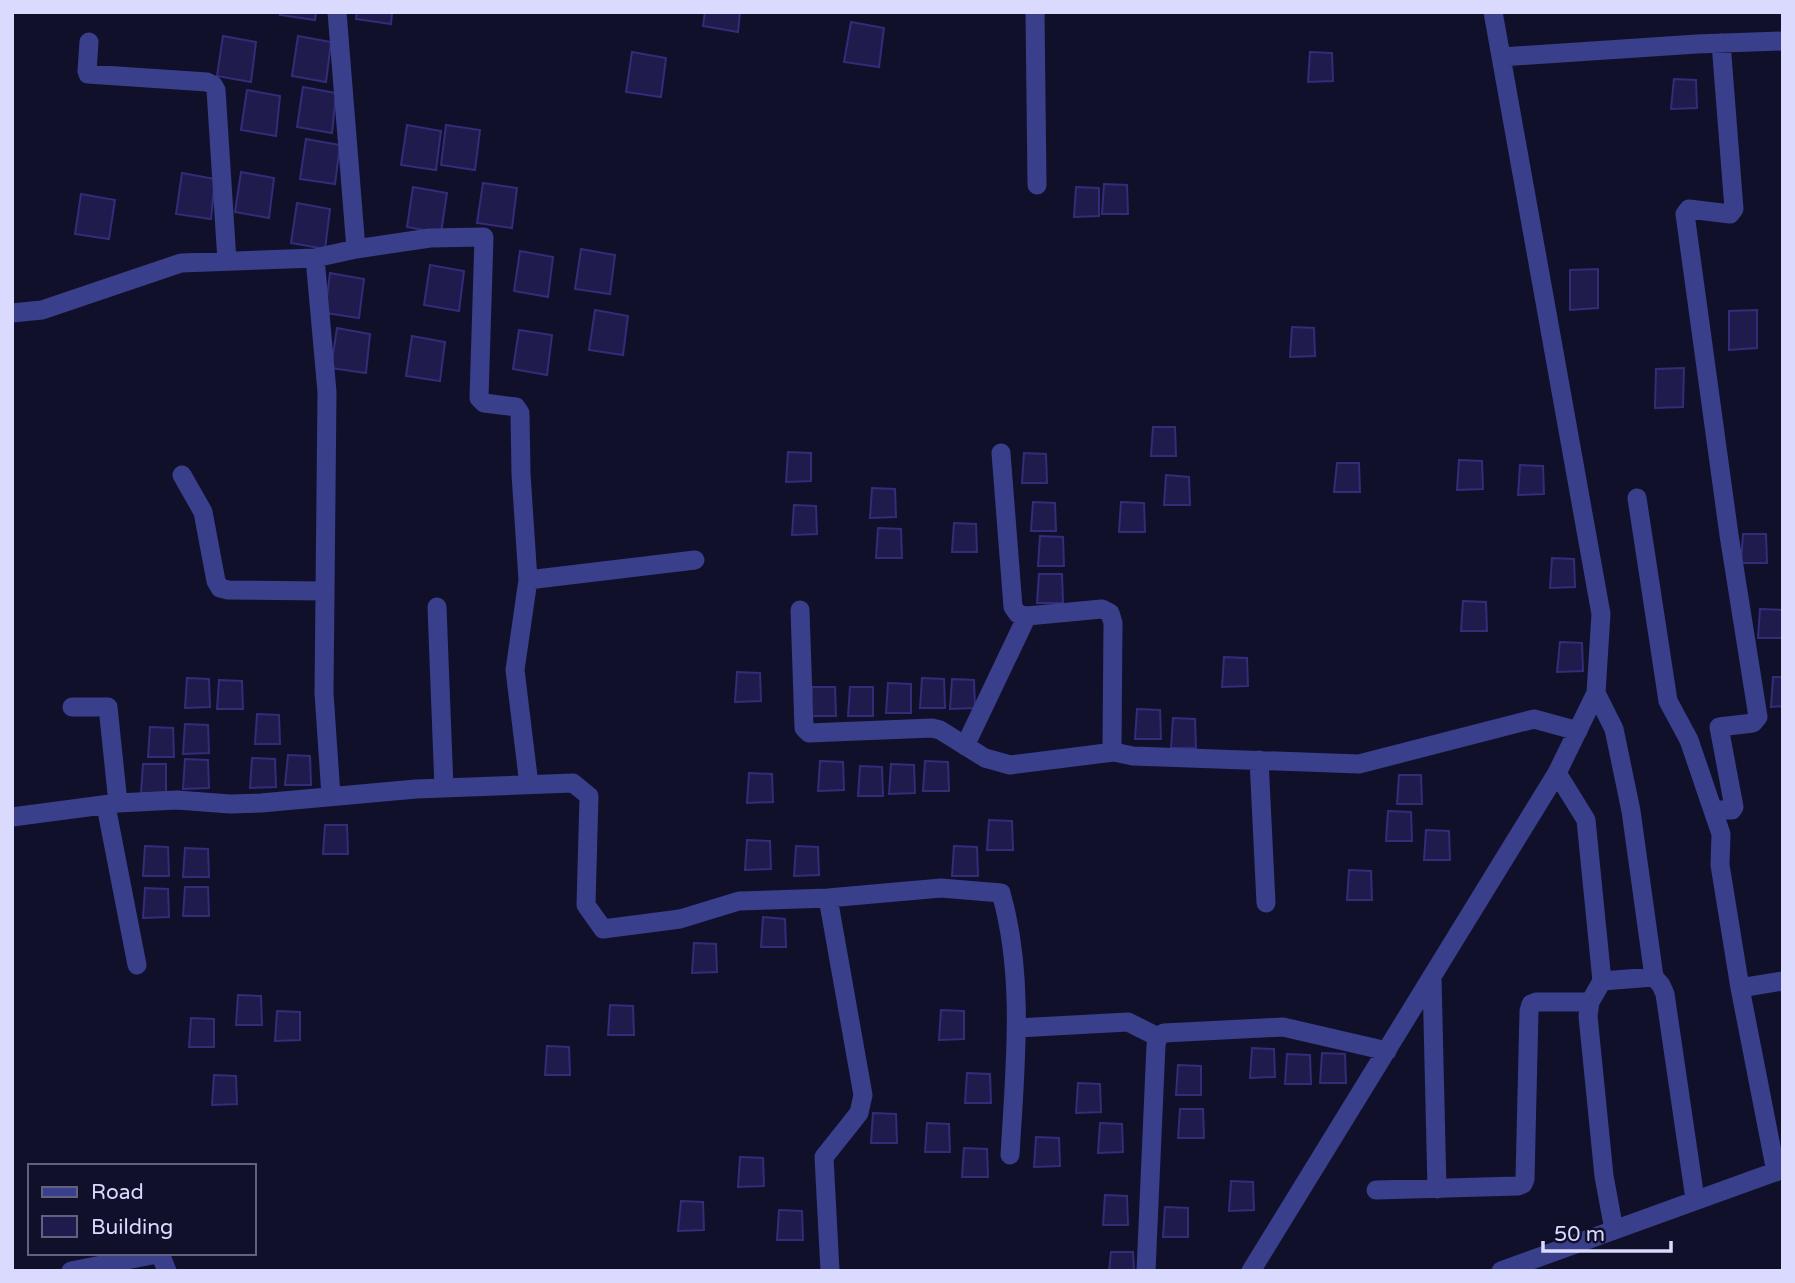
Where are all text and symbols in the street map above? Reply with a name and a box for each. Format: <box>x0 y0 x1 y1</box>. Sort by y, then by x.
legend <box>28 1164 256 1255</box>
text: Road <box>91 1180 144 1205</box>
scale bar <box>1543 1210 1671 1254</box>
text: Building <box>91 1215 173 1240</box>
text: 50 m <box>1554 1222 1605 1247</box>

